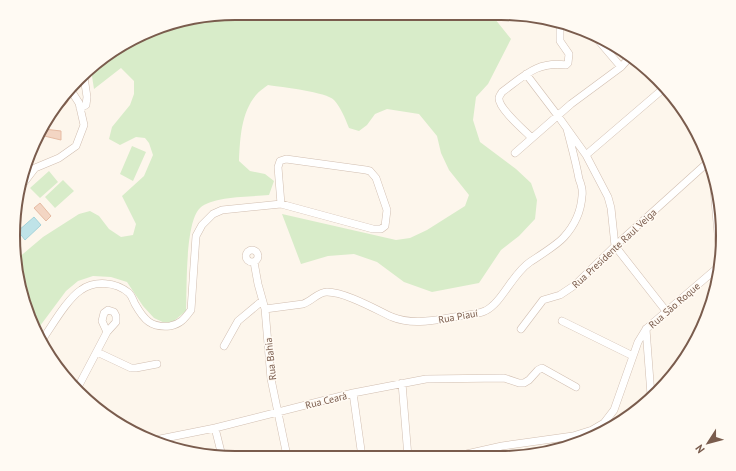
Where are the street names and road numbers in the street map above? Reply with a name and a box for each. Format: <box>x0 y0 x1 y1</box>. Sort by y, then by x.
street label: Rua Presidente Raul Veiga <box>569 206 659 291</box>
street label: Rua São Roque <box>646 280 703 331</box>
street label: Rua Piauí <box>437 307 479 326</box>
street label: Rua Bahia <box>262 337 279 381</box>
street label: Rua Ceará <box>304 389 348 412</box>

